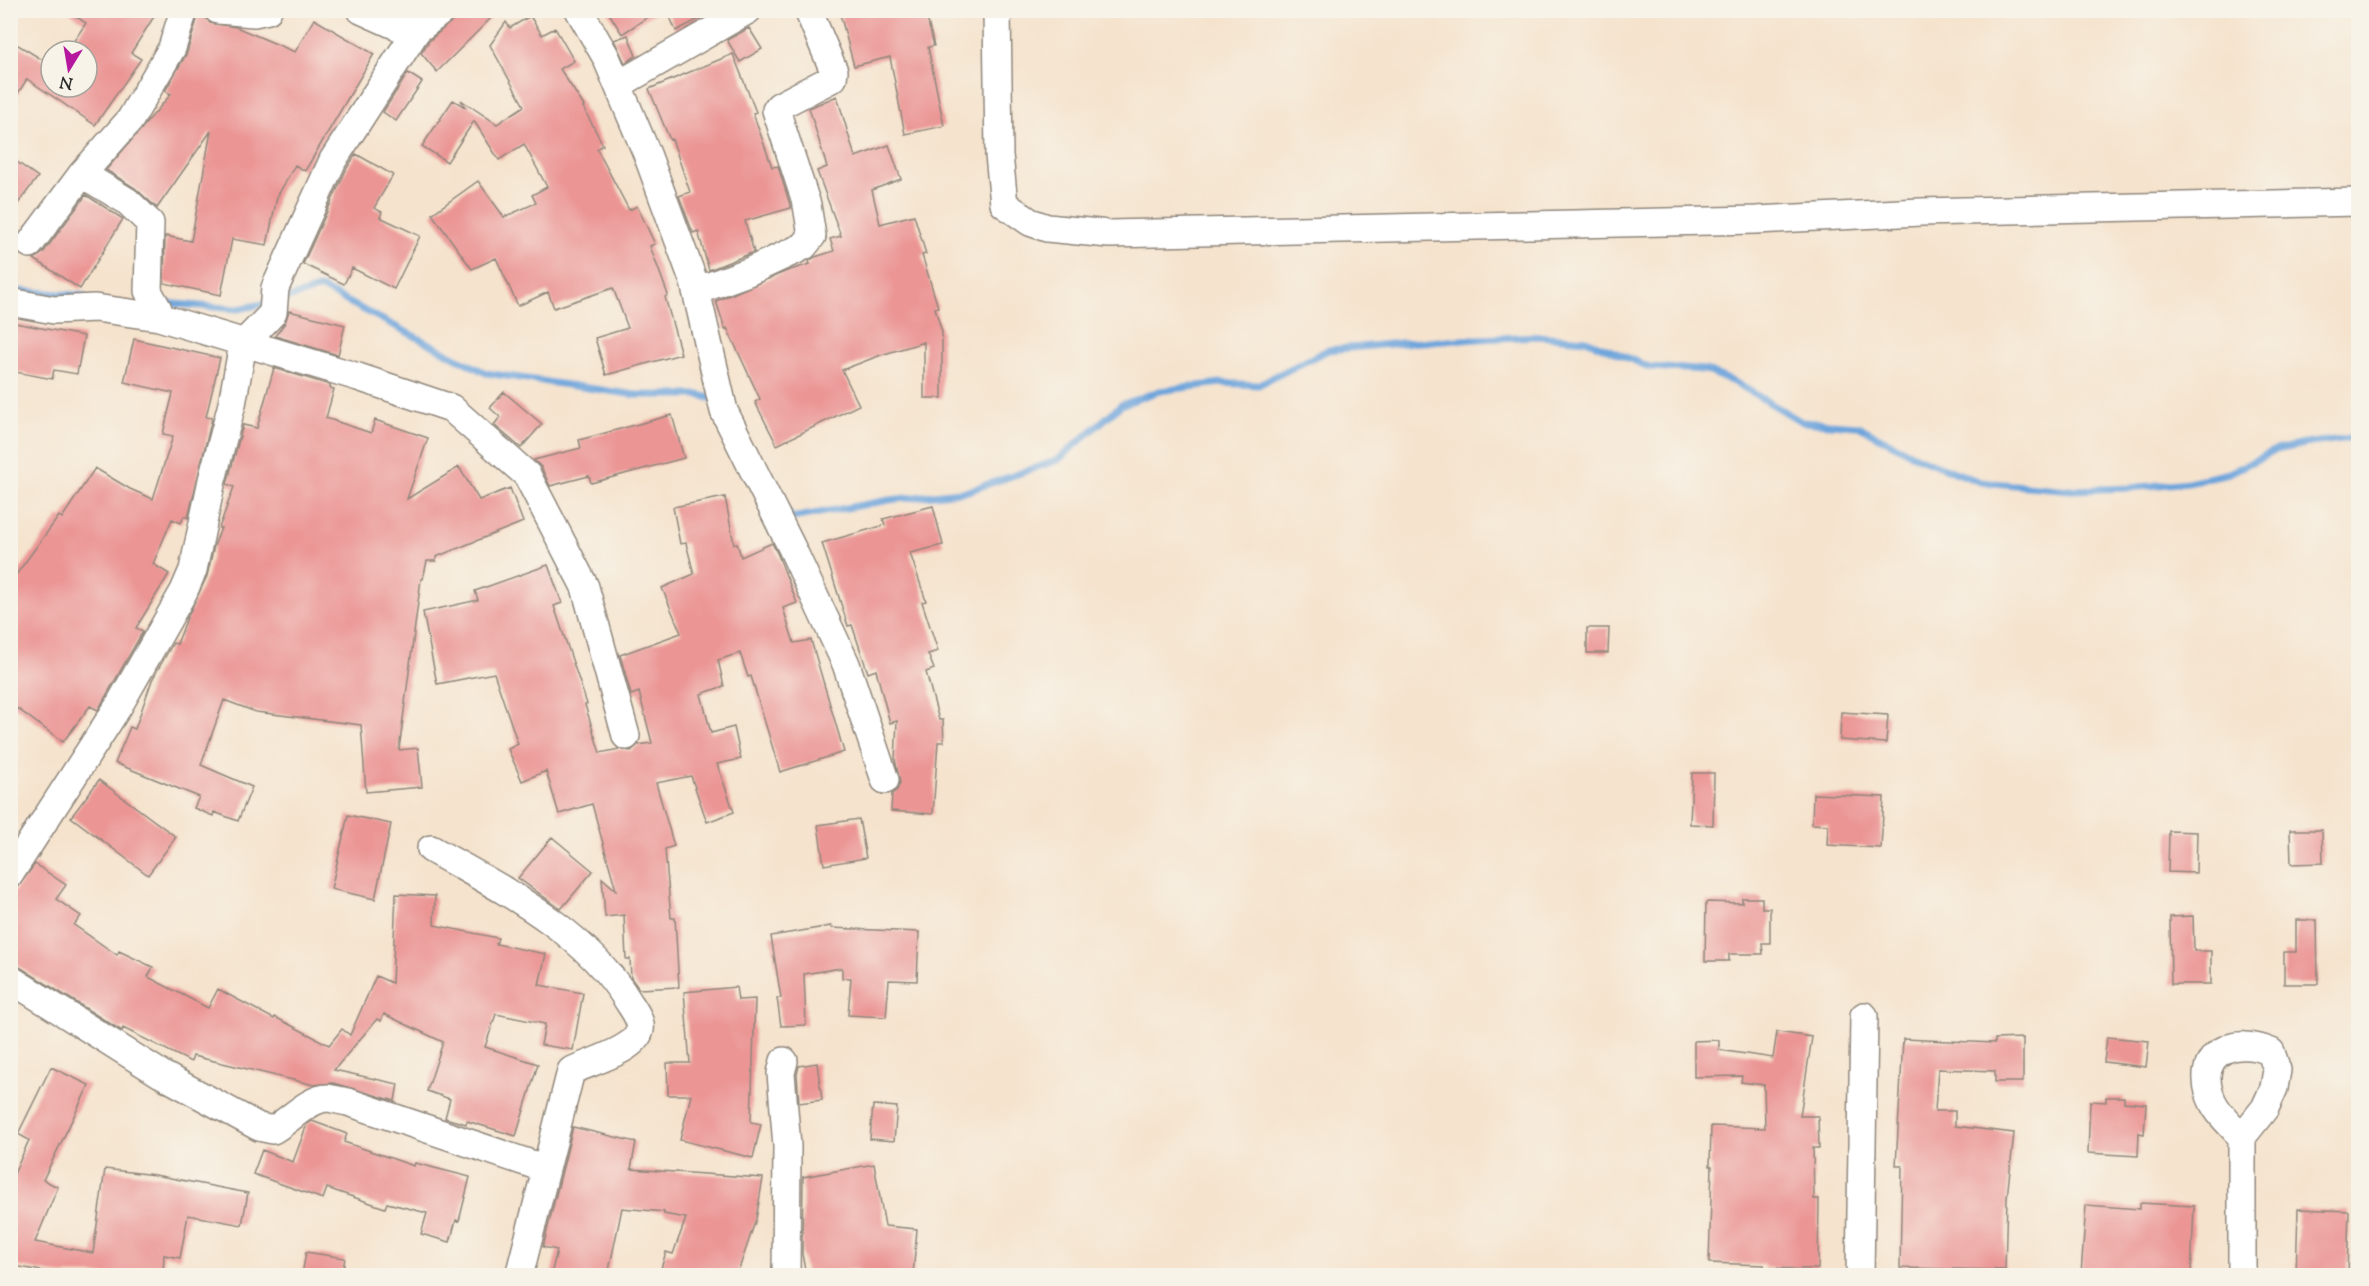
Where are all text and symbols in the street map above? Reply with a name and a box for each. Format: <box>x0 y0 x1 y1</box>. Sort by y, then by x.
north arrow <box>39 39 99 99</box>
text: N <box>58 69 75 94</box>

